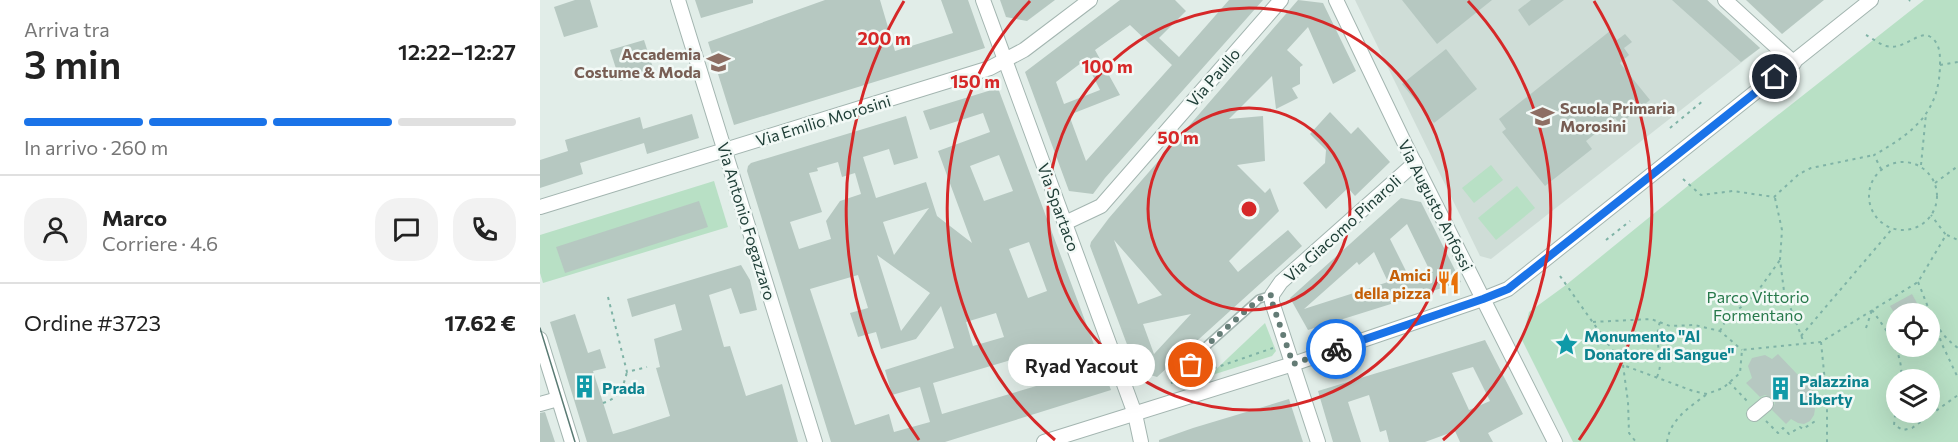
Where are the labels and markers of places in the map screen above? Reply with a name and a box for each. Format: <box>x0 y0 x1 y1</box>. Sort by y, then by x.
place label: Accademia Costume & Moda <box>574 44 701 81</box>
school or university icon: Accademia Costume & Moda <box>706 49 732 75</box>
pin <box>1749 51 1800 102</box>
place label: Scuola Primaria Morosini <box>1560 98 1675 135</box>
school or university icon: Scuola Primaria Morosini <box>1529 103 1555 129</box>
centre of rings <box>1239 199 1259 219</box>
place label: Amici della pizza <box>1354 265 1431 302</box>
restaurant icon: Amici della pizza <box>1436 270 1462 296</box>
place label: Monumento "Al Donatore di Sangue" <box>1584 326 1735 363</box>
place icon: Monumento "Al Donatore di Sangue" <box>1553 331 1579 357</box>
pin <box>1165 339 1216 390</box>
callout: Ryad Yacout <box>1008 344 1155 386</box>
place label: Palazzina Liberty <box>1799 371 1869 408</box>
building icon: Prada <box>571 374 597 400</box>
building icon: Palazzina Liberty <box>1768 376 1794 402</box>
place label: Prada <box>602 378 645 397</box>

